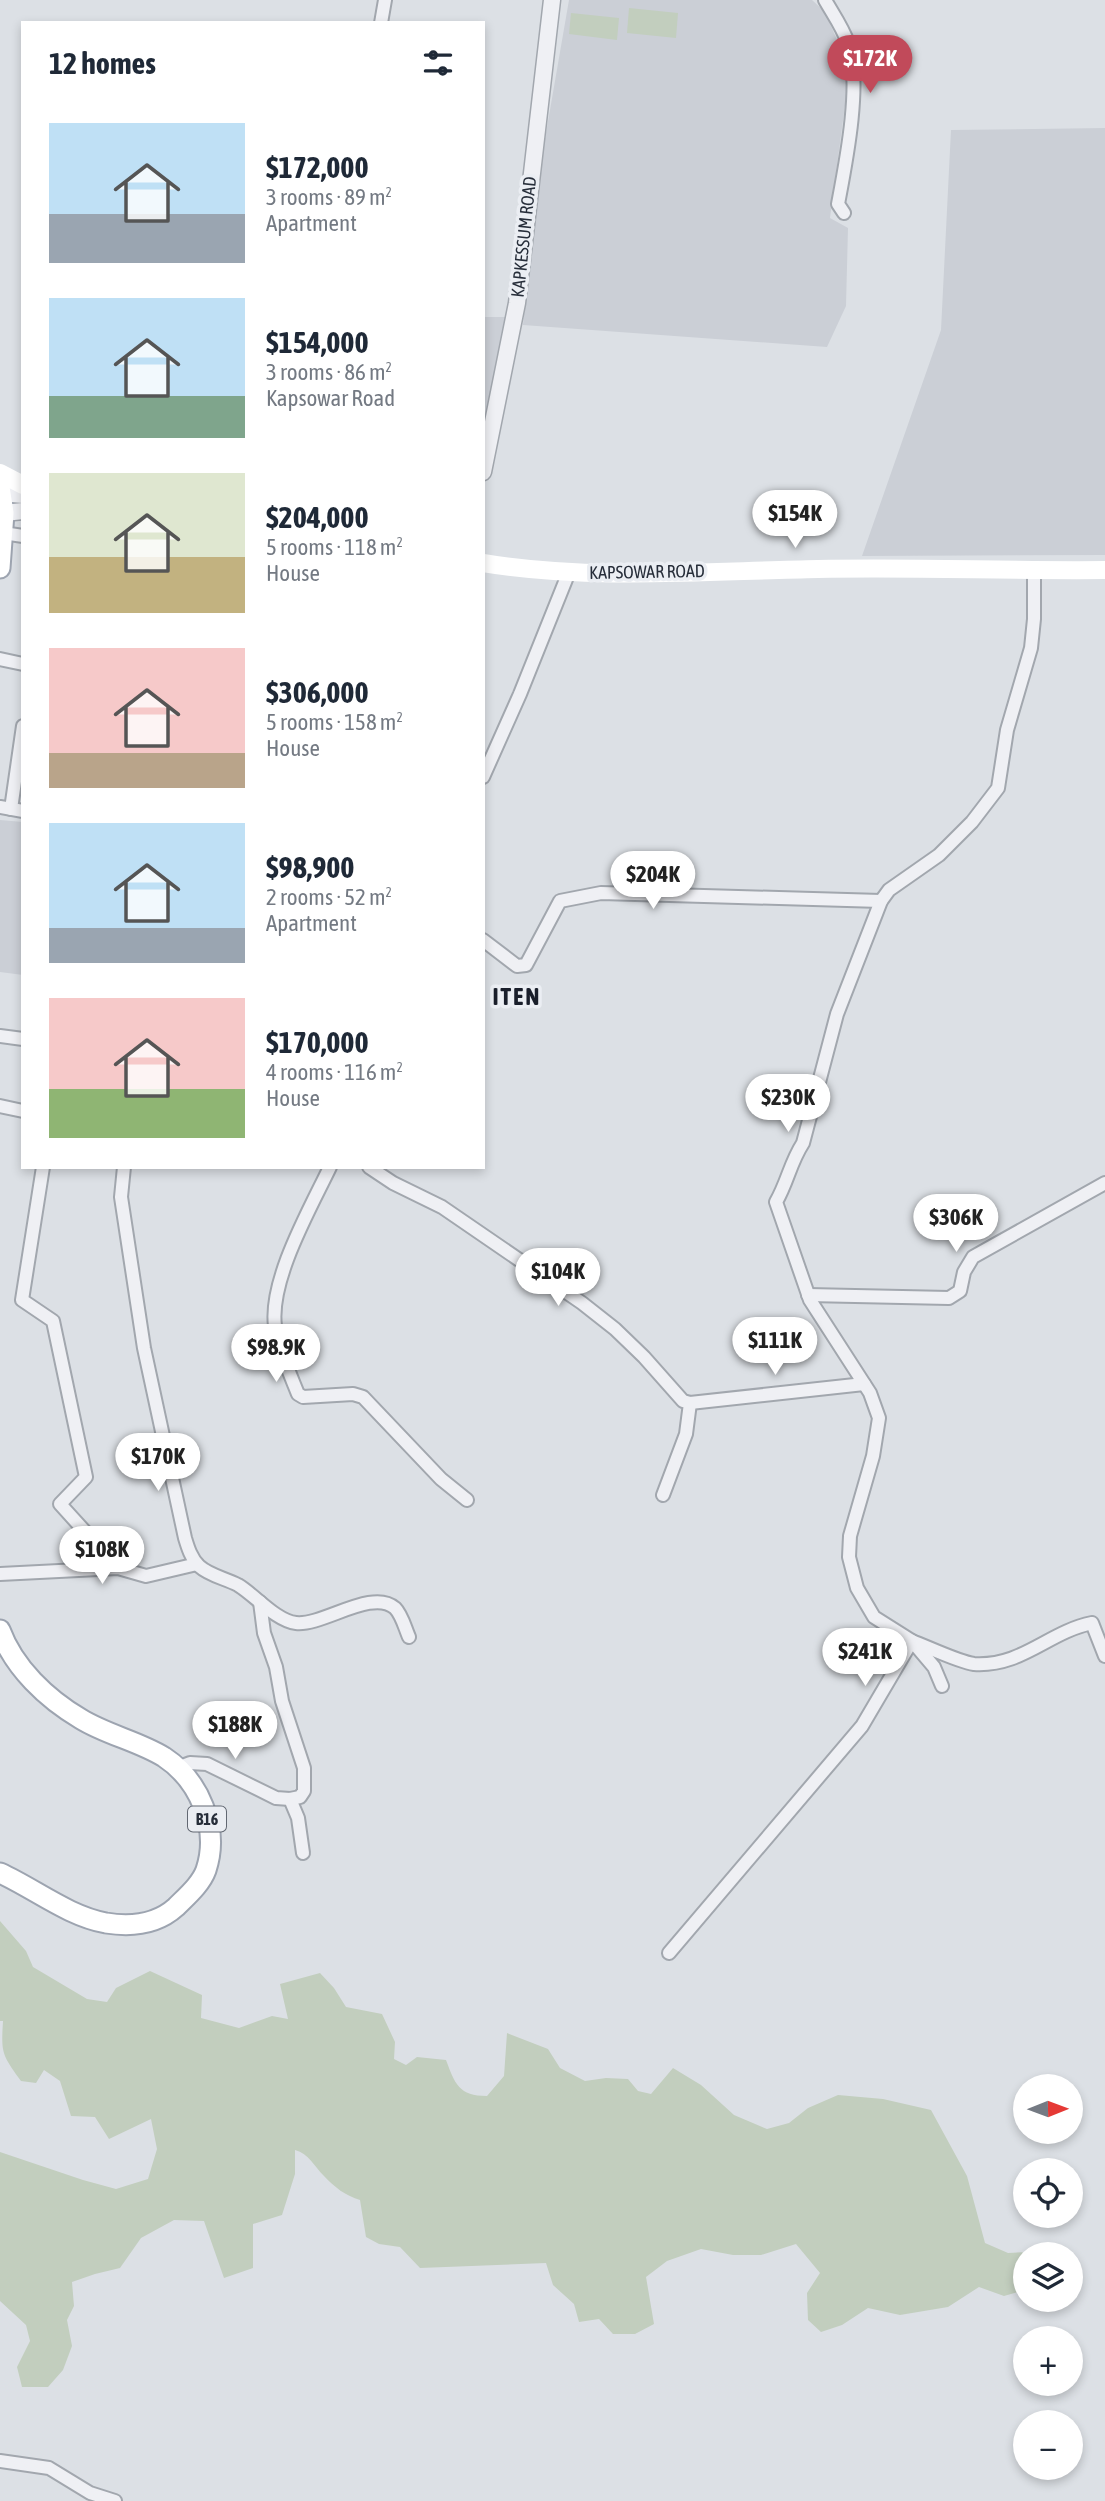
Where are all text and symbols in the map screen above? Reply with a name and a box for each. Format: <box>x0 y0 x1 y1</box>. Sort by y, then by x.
pin: $172K <box>821 36 919 95</box>
icon: filters <box>419 44 457 82</box>
text: $172K <box>843 45 897 71</box>
text: 12 homes <box>49 46 156 80</box>
text: $172,000 <box>266 150 369 184</box>
icon: home <box>105 151 189 235</box>
street label: KAPKESSUM ROAD <box>507 175 540 298</box>
text: 3 rooms · 89 m² <box>266 184 392 210</box>
text: Apartment <box>266 210 357 236</box>
text: $154,000 <box>266 325 369 359</box>
icon: home <box>105 326 189 410</box>
text: 3 rooms · 86 m² <box>266 359 392 385</box>
text: Kapsowar Road <box>266 385 395 411</box>
pin: $154K <box>746 490 844 550</box>
text: $204,000 <box>266 500 369 534</box>
text: $154K <box>768 500 822 526</box>
icon: home <box>105 501 189 585</box>
text: 5 rooms · 118 m² <box>266 534 403 560</box>
text: House <box>266 560 320 586</box>
street label: KAPSOWAR ROAD <box>589 560 705 583</box>
text: $306,000 <box>266 675 369 709</box>
icon: home <box>105 676 189 760</box>
text: 5 rooms · 158 m² <box>266 709 403 735</box>
text: House <box>266 735 320 761</box>
text: $98,900 <box>266 850 354 884</box>
icon: home <box>105 851 189 935</box>
pin: $204K <box>604 852 702 911</box>
text: $204K <box>626 861 680 887</box>
text: 2 rooms · 52 m² <box>266 884 392 910</box>
text: Apartment <box>266 910 357 936</box>
district label: ITEN <box>492 983 542 1010</box>
text: $170,000 <box>266 1025 369 1059</box>
icon: home <box>105 1026 189 1110</box>
text: 4 rooms · 116 m² <box>266 1059 403 1085</box>
pin: $230K <box>739 1074 837 1134</box>
text: $230K <box>761 1084 815 1110</box>
text: House <box>266 1085 320 1111</box>
pin: $306K <box>907 1194 1005 1254</box>
text: $306K <box>929 1204 983 1230</box>
pin: $104K <box>509 1248 607 1308</box>
text: $104K <box>531 1258 585 1284</box>
pin: $111K <box>726 1318 824 1377</box>
pin: $98.9K <box>219 1324 333 1384</box>
text: $111K <box>748 1327 802 1353</box>
text: $98.9K <box>247 1334 305 1360</box>
pin: $170K <box>109 1434 207 1493</box>
text: $170K <box>131 1443 185 1469</box>
pin: $108K <box>53 1526 151 1586</box>
text: $108K <box>75 1536 129 1562</box>
pin: $241K <box>816 1628 914 1688</box>
text: $241K <box>838 1638 892 1664</box>
pin: $188K <box>186 1702 284 1761</box>
text: $188K <box>208 1711 262 1737</box>
road number: B16 <box>188 1806 226 1831</box>
north arrow <box>1013 2074 1083 2144</box>
map controls <box>1013 2074 1083 2480</box>
button: locate <box>1013 2158 1083 2228</box>
button: layers <box>1013 2242 1083 2312</box>
button: + <box>1013 2326 1083 2396</box>
button: − <box>1013 2410 1083 2480</box>

